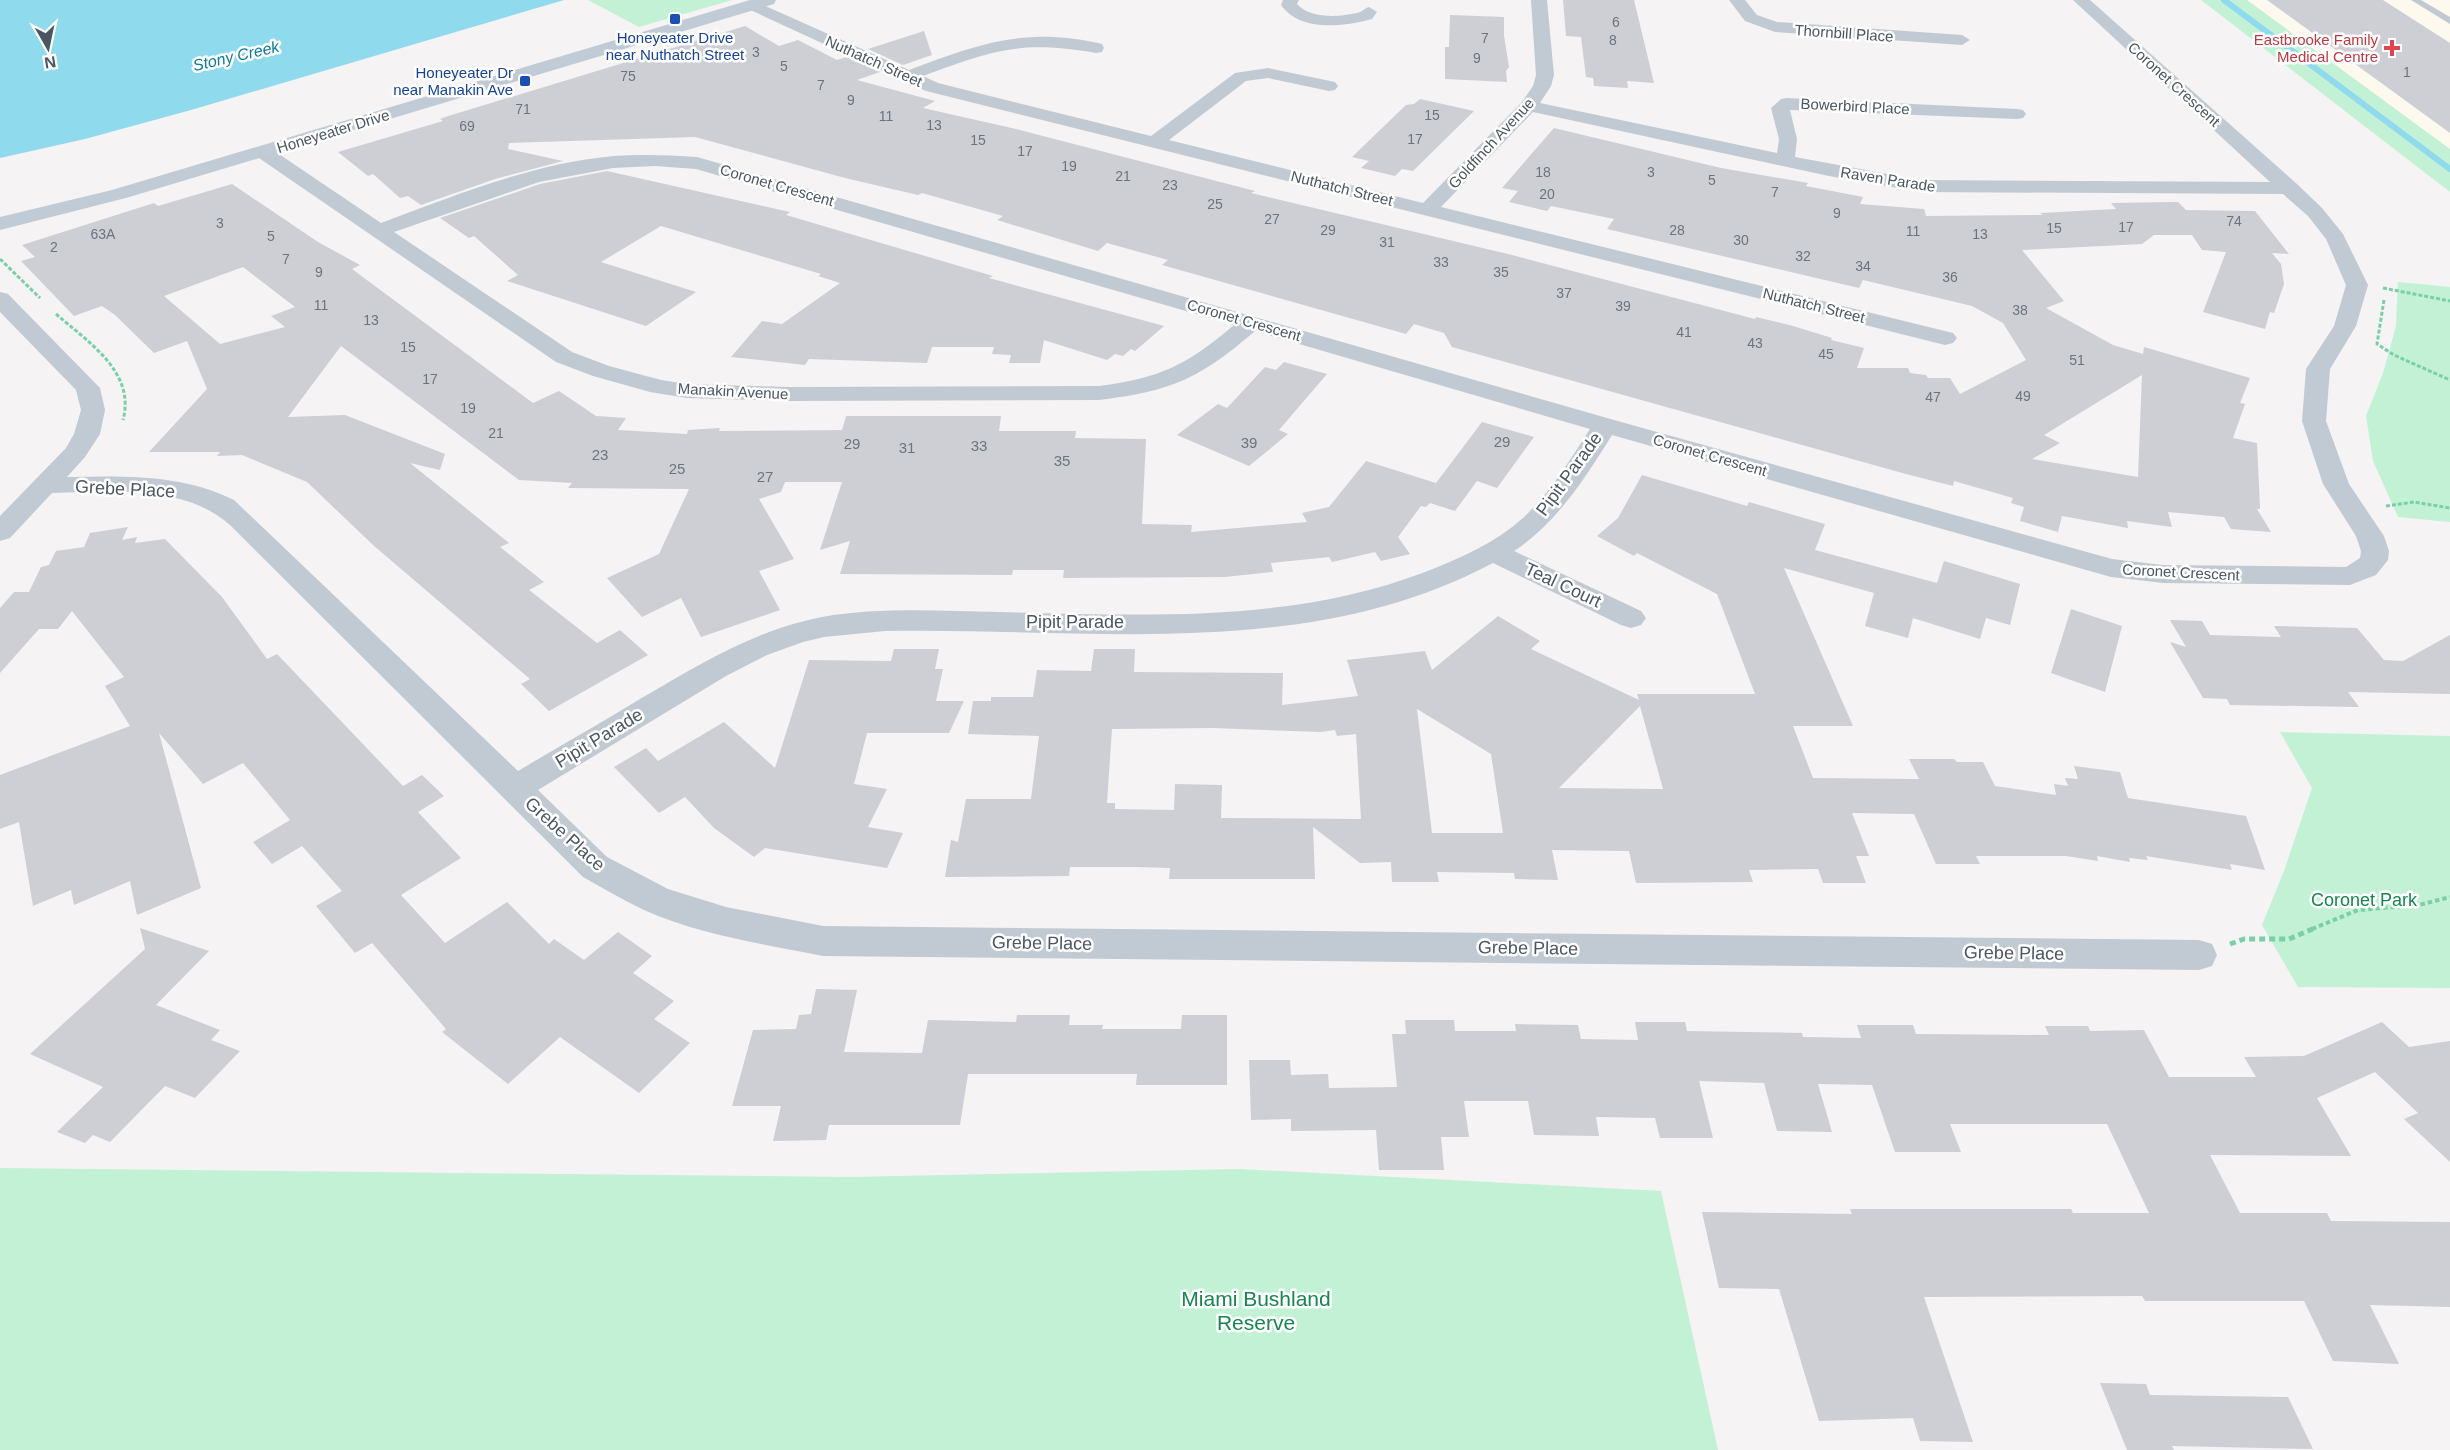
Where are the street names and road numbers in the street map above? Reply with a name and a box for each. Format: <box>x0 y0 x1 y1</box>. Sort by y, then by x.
street label: Thornbill Place <box>1794 21 1894 45</box>
street label: Nuthatch Street <box>823 32 926 90</box>
street label: Coronet Crescent <box>2125 38 2224 130</box>
street label: Goldfinch Avenue <box>1445 94 1537 192</box>
street label: Bowerbird Place <box>1800 95 1910 117</box>
street label: Honeyeater Drive <box>275 106 391 156</box>
street label: Coronet Crescent <box>718 161 837 210</box>
street label: Raven Parade <box>1839 163 1937 195</box>
street label: Nuthatch Street <box>1289 167 1395 209</box>
street label: Nuthatch Street <box>1761 284 1867 326</box>
street label: Coronet Crescent <box>1185 296 1304 345</box>
street label: Manakin Avenue <box>677 380 789 402</box>
street label: Pipit Parade <box>1532 428 1606 520</box>
street label: Coronet Crescent <box>1651 431 1770 480</box>
street label: Grebe Place <box>75 476 175 502</box>
street label: Teal Court <box>1522 559 1604 611</box>
street label: Coronet Crescent <box>2122 560 2241 584</box>
street label: Pipit Parade <box>1026 612 1124 632</box>
street label: Pipit Parade <box>552 704 646 772</box>
street label: Grebe Place <box>521 793 609 875</box>
street label: Grebe Place <box>992 932 1092 954</box>
street label: Grebe Place <box>1478 937 1578 959</box>
street label: Grebe Place <box>1964 942 2064 964</box>

